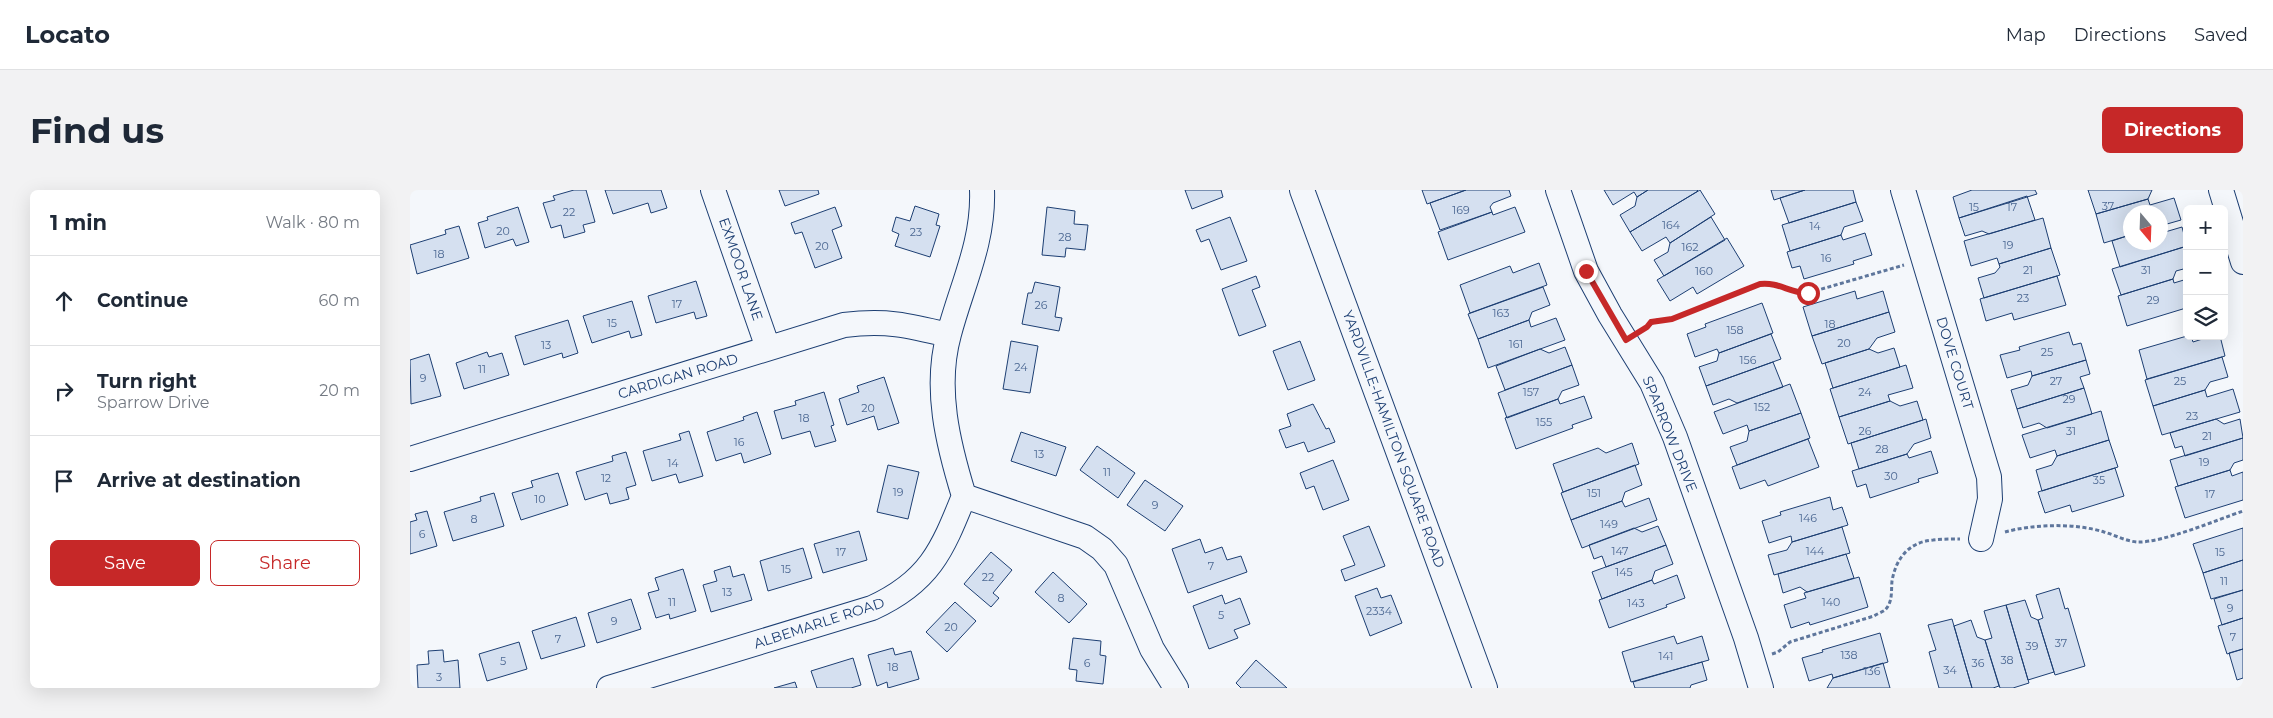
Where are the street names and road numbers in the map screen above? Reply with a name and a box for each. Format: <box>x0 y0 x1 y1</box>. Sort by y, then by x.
street label: EXMOOR LANE <box>715 215 767 323</box>
street label: YARDVILLE-HAMILTON SQUARE ROAD <box>1339 308 1449 570</box>
street label: DOVE COURT <box>1932 315 1978 411</box>
street label: CARDIGAN ROAD <box>616 349 740 403</box>
street label: SPARROW DRIVE <box>1638 373 1702 495</box>
street label: ALBEMARLE ROAD <box>751 593 887 653</box>

